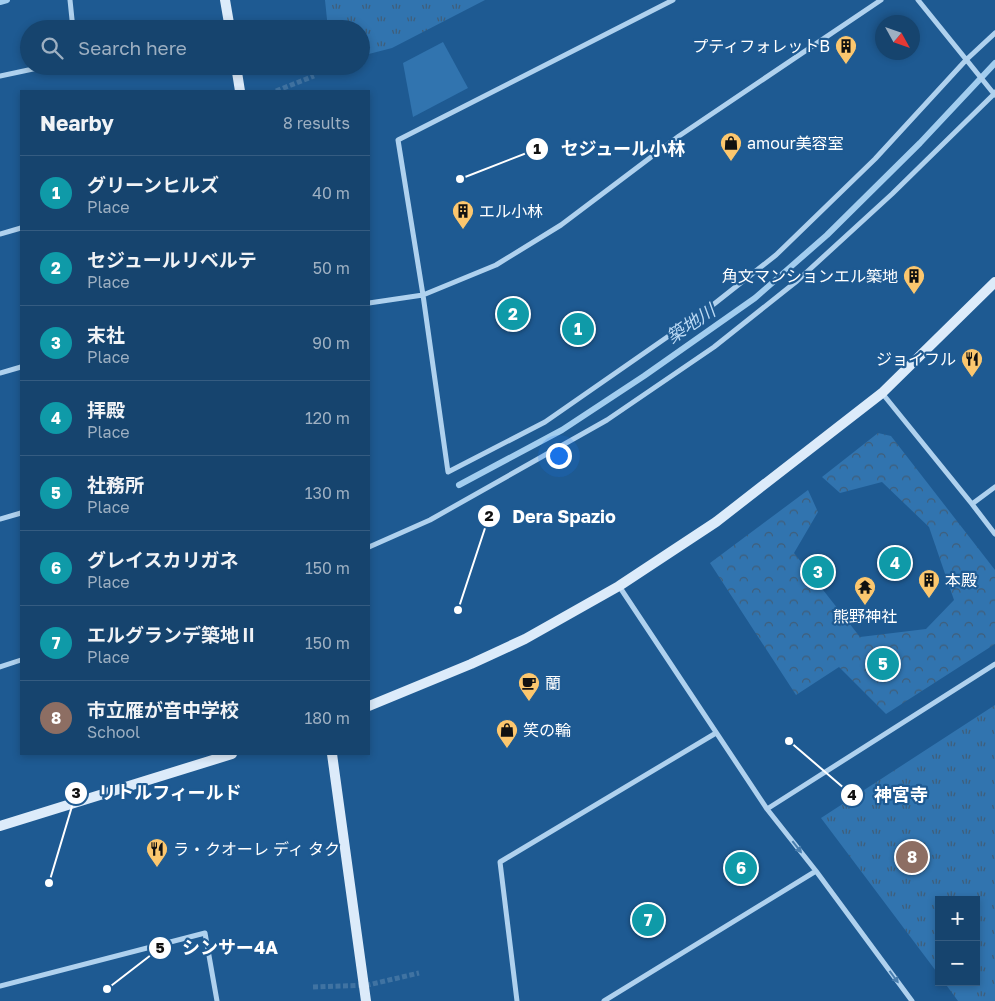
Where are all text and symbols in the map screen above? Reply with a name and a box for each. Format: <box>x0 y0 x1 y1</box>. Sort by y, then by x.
north arrow <box>875 15 920 60</box>
search box <box>20 20 370 75</box>
icon: search <box>38 34 66 62</box>
building icon: プティフォレットB <box>834 34 858 65</box>
text: Search here <box>78 36 187 59</box>
place label: プティフォレットB <box>692 36 830 56</box>
text: Nearby <box>40 110 114 136</box>
text: 8 results <box>283 113 350 133</box>
shop icon: amour美容室 <box>719 131 743 162</box>
callout: セジュール小林 <box>525 133 696 166</box>
place label: amour美容室 <box>747 133 844 153</box>
text: セジュール小林 <box>561 137 685 159</box>
text: 1 <box>533 139 541 157</box>
text: グリーンヒルズ <box>87 173 219 196</box>
text: 1 <box>52 183 60 203</box>
text: 40 m <box>312 183 350 203</box>
text: Place <box>87 197 130 217</box>
building icon: エル小林 <box>451 199 475 230</box>
place label: エル小林 <box>479 201 543 221</box>
text: セジュールリベルテ <box>87 248 257 271</box>
text: 2 <box>51 258 61 278</box>
text: 50 m <box>313 258 350 278</box>
building icon: 角文マンションエル築地 <box>902 264 926 295</box>
place label: 角文マンションエル築地 <box>722 266 898 286</box>
text: Place <box>87 272 130 292</box>
pin: 2 <box>497 295 529 333</box>
water label: 築地川 <box>662 298 721 347</box>
pin: 1 <box>562 310 594 348</box>
text: 末社 <box>87 323 125 346</box>
text: 3 <box>51 333 61 353</box>
text: 90 m <box>312 333 350 353</box>
text: Place <box>87 347 130 367</box>
restaurant icon: ジョイフル <box>960 347 984 378</box>
place label: ジョイフル <box>876 349 956 369</box>
text: 拝殿 <box>87 398 125 421</box>
text: 4 <box>51 408 61 428</box>
text: 120 m <box>305 408 350 428</box>
text: Place <box>87 422 130 442</box>
your location <box>546 443 572 469</box>
text: 社務所 <box>87 473 144 496</box>
text: 5 <box>51 483 61 503</box>
text: 130 m <box>305 483 350 503</box>
text: Place <box>87 497 130 517</box>
callout: Dera Spazio <box>477 500 626 533</box>
text: Dera Spazio <box>512 505 616 527</box>
text: 2 <box>484 506 494 524</box>
pin: 4 <box>879 544 911 582</box>
text: グレイスカリガネ <box>87 548 238 571</box>
pin: 3 <box>802 553 834 591</box>
text: 6 <box>51 558 61 578</box>
text: 150 m <box>305 558 350 578</box>
building icon: 本殿 <box>917 568 941 599</box>
place label: 本殿 <box>945 570 977 590</box>
text: Place <box>87 572 130 592</box>
temple icon: 熊野神社 <box>853 575 877 606</box>
place label: 熊野神社 <box>833 606 897 626</box>
text: エルグランデ築地Ⅱ <box>87 623 258 646</box>
text: 7 <box>52 633 60 653</box>
text: 150 m <box>305 633 350 653</box>
pin: 5 <box>867 645 899 683</box>
text: Place <box>87 647 130 667</box>
cafe icon: 蘭 <box>517 671 541 702</box>
place label: 蘭 <box>545 673 561 693</box>
text: 市立雁が音中学校 <box>87 698 239 721</box>
text: 8 <box>51 708 61 728</box>
text: 180 m <box>304 708 350 728</box>
shop icon: 笑の輪 <box>495 718 519 749</box>
place label: 笑の輪 <box>523 720 571 740</box>
text: School <box>87 722 140 742</box>
callout: リトルフィールド <box>63 776 252 809</box>
callout: 神宮寺 <box>839 778 938 811</box>
text: リトルフィールド <box>98 781 242 803</box>
text: 3 <box>71 783 81 801</box>
text: 神宮寺 <box>874 783 928 805</box>
text: 4 <box>847 785 857 803</box>
restaurant icon: ラ・クオーレ ディ タク <box>145 837 169 868</box>
pin: 8 <box>896 838 928 876</box>
place label: ラ・クオーレ ディ タク <box>173 839 340 859</box>
one-way arrow <box>792 840 803 853</box>
pin: 6 <box>725 849 757 887</box>
map controls <box>935 896 980 986</box>
button: + <box>935 896 980 941</box>
pin: 7 <box>632 901 664 939</box>
callout: シンサー4A <box>147 931 288 964</box>
text: シンサー4A <box>182 936 278 958</box>
text: 5 <box>155 938 165 956</box>
button: − <box>935 941 980 986</box>
one-way arrow <box>889 970 899 984</box>

